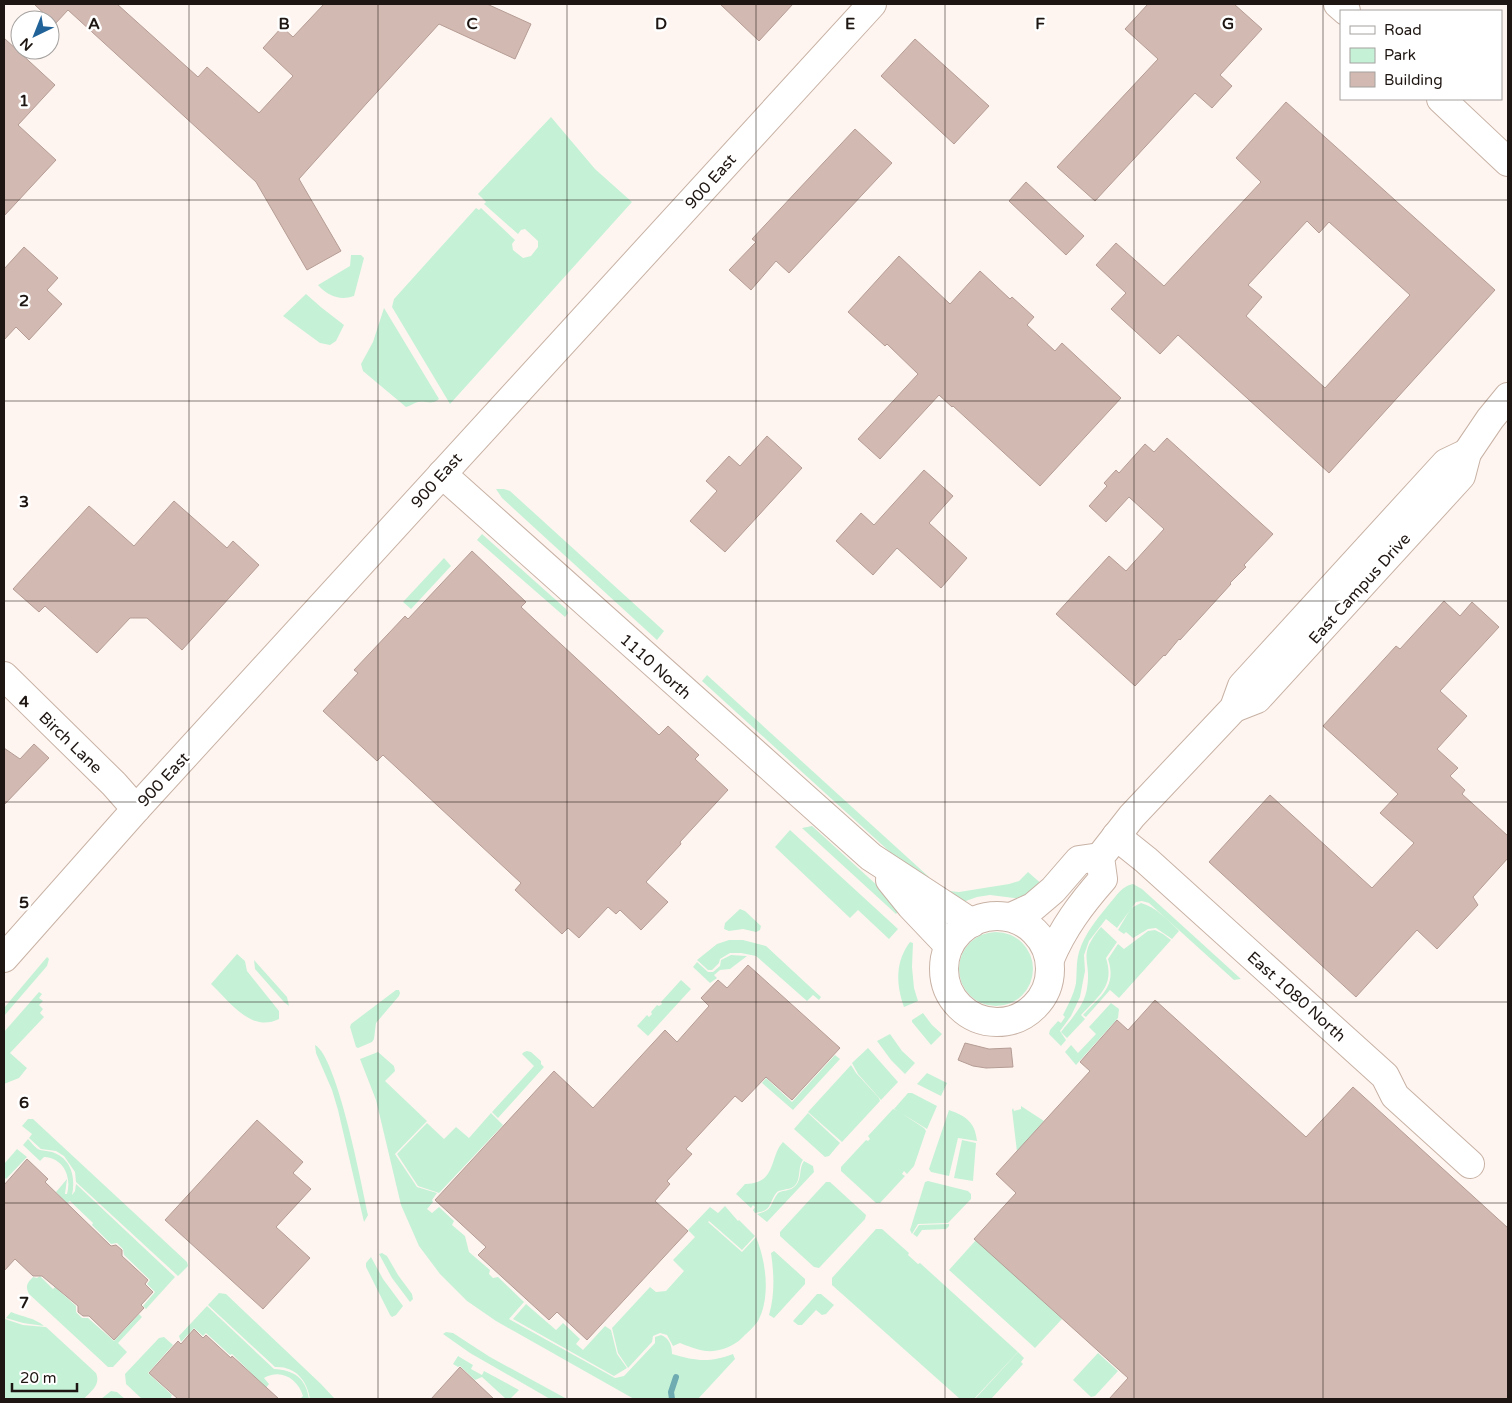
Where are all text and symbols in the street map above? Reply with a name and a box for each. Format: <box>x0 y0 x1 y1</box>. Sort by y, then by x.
north arrow <box>10 10 60 60</box>
legend <box>1340 10 1502 100</box>
text: A <box>88 14 100 34</box>
text: B <box>278 14 290 34</box>
text: C <box>466 14 478 34</box>
text: D <box>655 14 667 34</box>
text: E <box>845 14 855 34</box>
text: F <box>1035 14 1045 34</box>
text: G <box>1222 14 1234 34</box>
text: Road <box>1384 21 1422 39</box>
text: N <box>17 34 36 54</box>
text: Park <box>1384 46 1416 64</box>
text: Building <box>1384 71 1443 89</box>
text: 1 <box>19 91 29 111</box>
street label: 900 East <box>681 150 741 213</box>
text: 2 <box>19 291 29 311</box>
street label: 900 East <box>407 449 467 512</box>
text: 3 <box>19 492 29 512</box>
street label: East Campus Drive <box>1305 529 1415 648</box>
street label: 1110 North <box>616 630 695 704</box>
text: 4 <box>19 692 29 712</box>
street label: Birch Lane <box>34 708 106 778</box>
street label: 900 East <box>134 748 194 811</box>
text: 5 <box>19 893 29 913</box>
street label: East 1080 North <box>1243 947 1350 1046</box>
text: 6 <box>19 1093 29 1113</box>
text: 7 <box>19 1293 29 1313</box>
scale bar <box>12 1360 78 1392</box>
text: 20 m <box>20 1369 57 1387</box>

